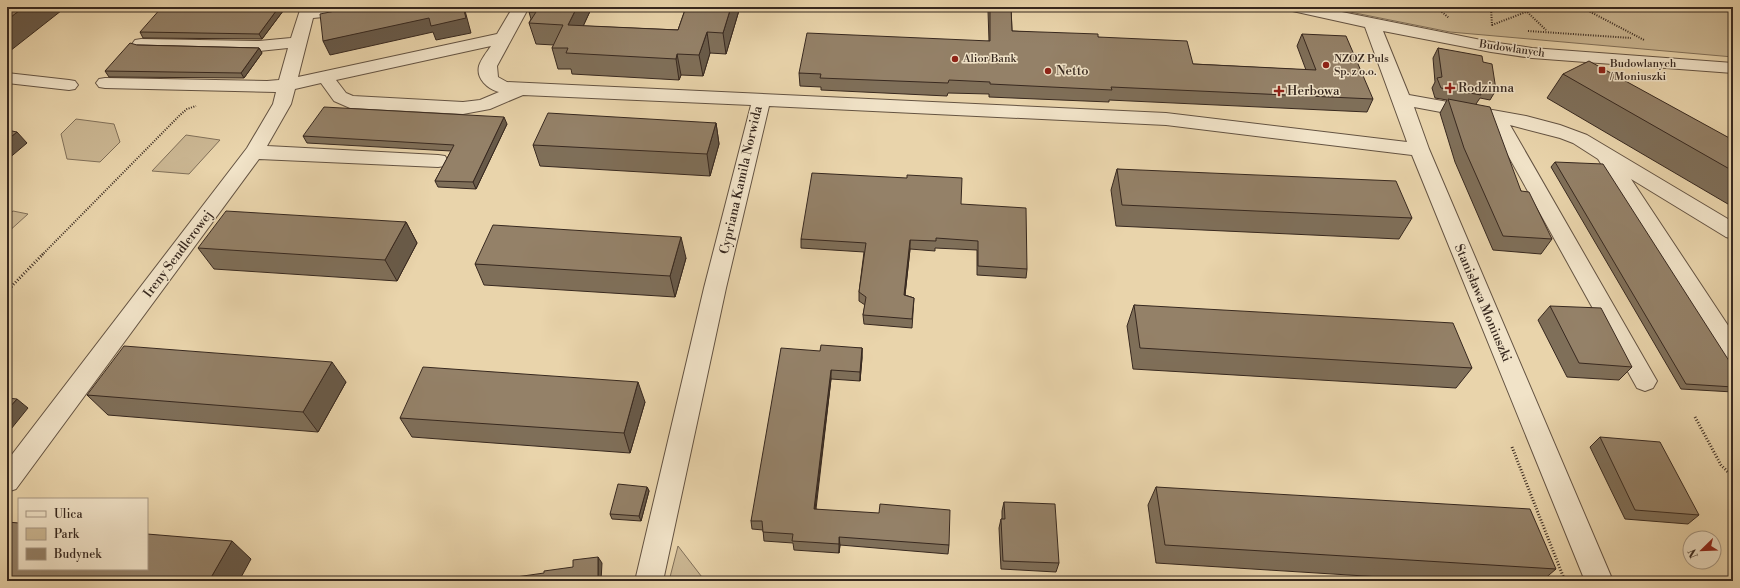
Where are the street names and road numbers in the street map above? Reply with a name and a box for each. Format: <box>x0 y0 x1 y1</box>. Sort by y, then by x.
street label: Budowlanych <box>1477 37 1546 61</box>
street label: Cypriana Kamila Norwida <box>716 104 766 256</box>
street label: Ireny Sendlerowej <box>140 207 216 301</box>
street label: Stanisława Moniuszki <box>1451 242 1515 364</box>

